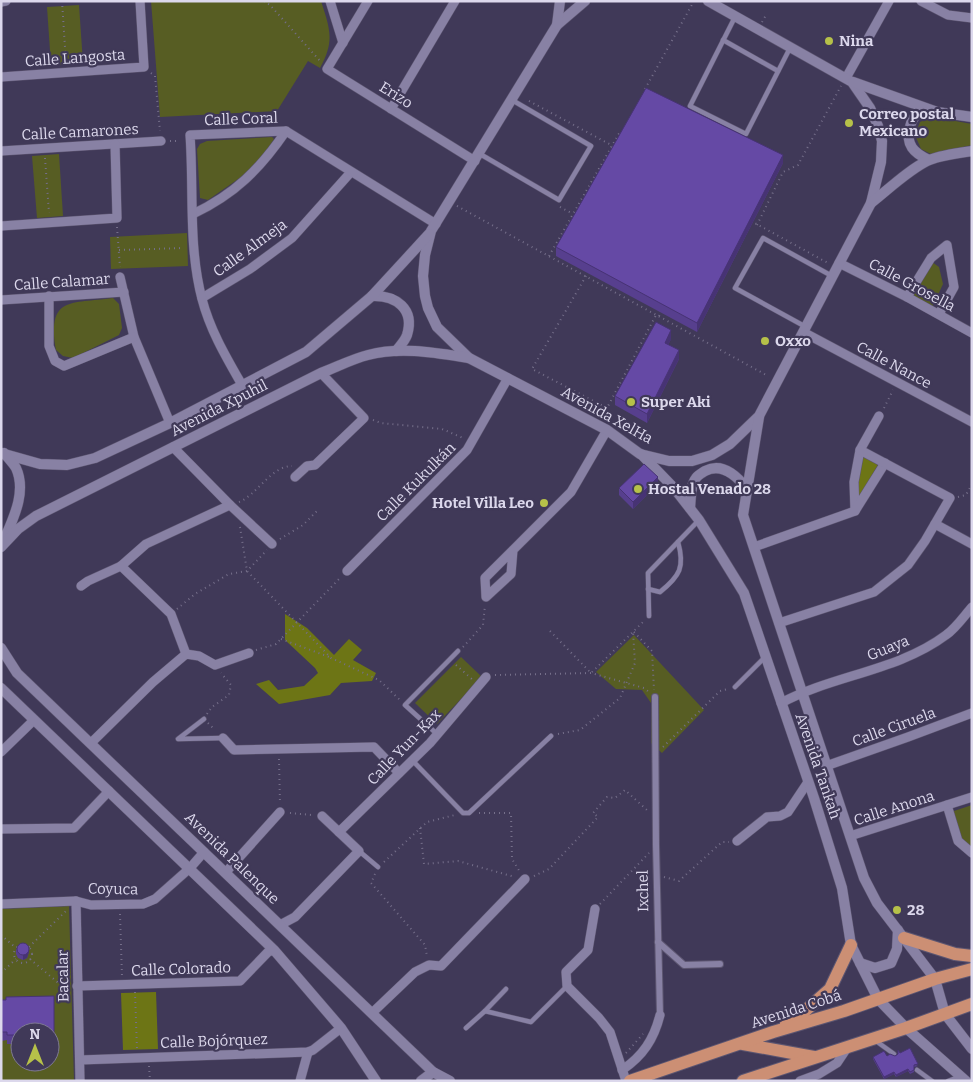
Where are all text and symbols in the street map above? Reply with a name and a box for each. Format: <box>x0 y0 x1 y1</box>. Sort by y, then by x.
place label: Nina <box>839 32 874 50</box>
marker: Nina <box>823 35 835 47</box>
street label: Calle Langosta <box>24 46 126 70</box>
street label: Erizo <box>376 78 416 112</box>
place label: Correo postal Mexicano <box>859 105 955 140</box>
street label: Calle Coral <box>204 109 278 129</box>
marker: Correo postal Mexicano <box>843 117 855 129</box>
street label: Calle Camarones <box>21 120 139 144</box>
street label: Calle Almeja <box>210 215 290 281</box>
street label: Calle Grosella <box>866 255 958 315</box>
street label: Calle Calamar <box>13 270 111 294</box>
place label: Oxxo <box>775 332 811 350</box>
marker: Oxxo <box>759 335 771 347</box>
street label: Calle Nance <box>853 338 935 392</box>
street label: Avenida Xpuhil <box>168 376 270 440</box>
street label: Avenida XelHa <box>558 382 656 448</box>
place label: Super Aki <box>641 393 711 411</box>
marker: Super Aki <box>625 396 637 408</box>
street label: Calle Kukulkán <box>373 438 460 525</box>
place label: Hostal Venado 28 <box>648 480 771 498</box>
marker: Hostal Venado 28 <box>632 483 644 495</box>
place label: Hotel Villa Leo <box>432 494 534 512</box>
marker: Hotel Villa Leo <box>538 497 550 509</box>
street label: Guaya <box>864 631 912 665</box>
street label: Calle Ciruela <box>850 704 938 750</box>
street label: Calle Yun-Kax <box>363 705 445 789</box>
street label: Avenida Tankah <box>791 711 845 822</box>
street label: Calle Anona <box>851 787 937 829</box>
street label: Avenida Palenque <box>181 808 283 908</box>
street label: Ixchel <box>634 870 652 912</box>
street label: Coyuca <box>88 880 138 898</box>
place label: 28 <box>907 901 924 919</box>
marker: 28 <box>891 904 903 916</box>
street label: Bacalar <box>54 949 72 1002</box>
street label: Calle Colorado <box>131 958 231 980</box>
street label: Avenida Cobá <box>748 986 844 1032</box>
north arrow <box>10 1022 60 1072</box>
text: N <box>30 1026 41 1043</box>
street label: Calle Bojórquez <box>160 1030 268 1052</box>

